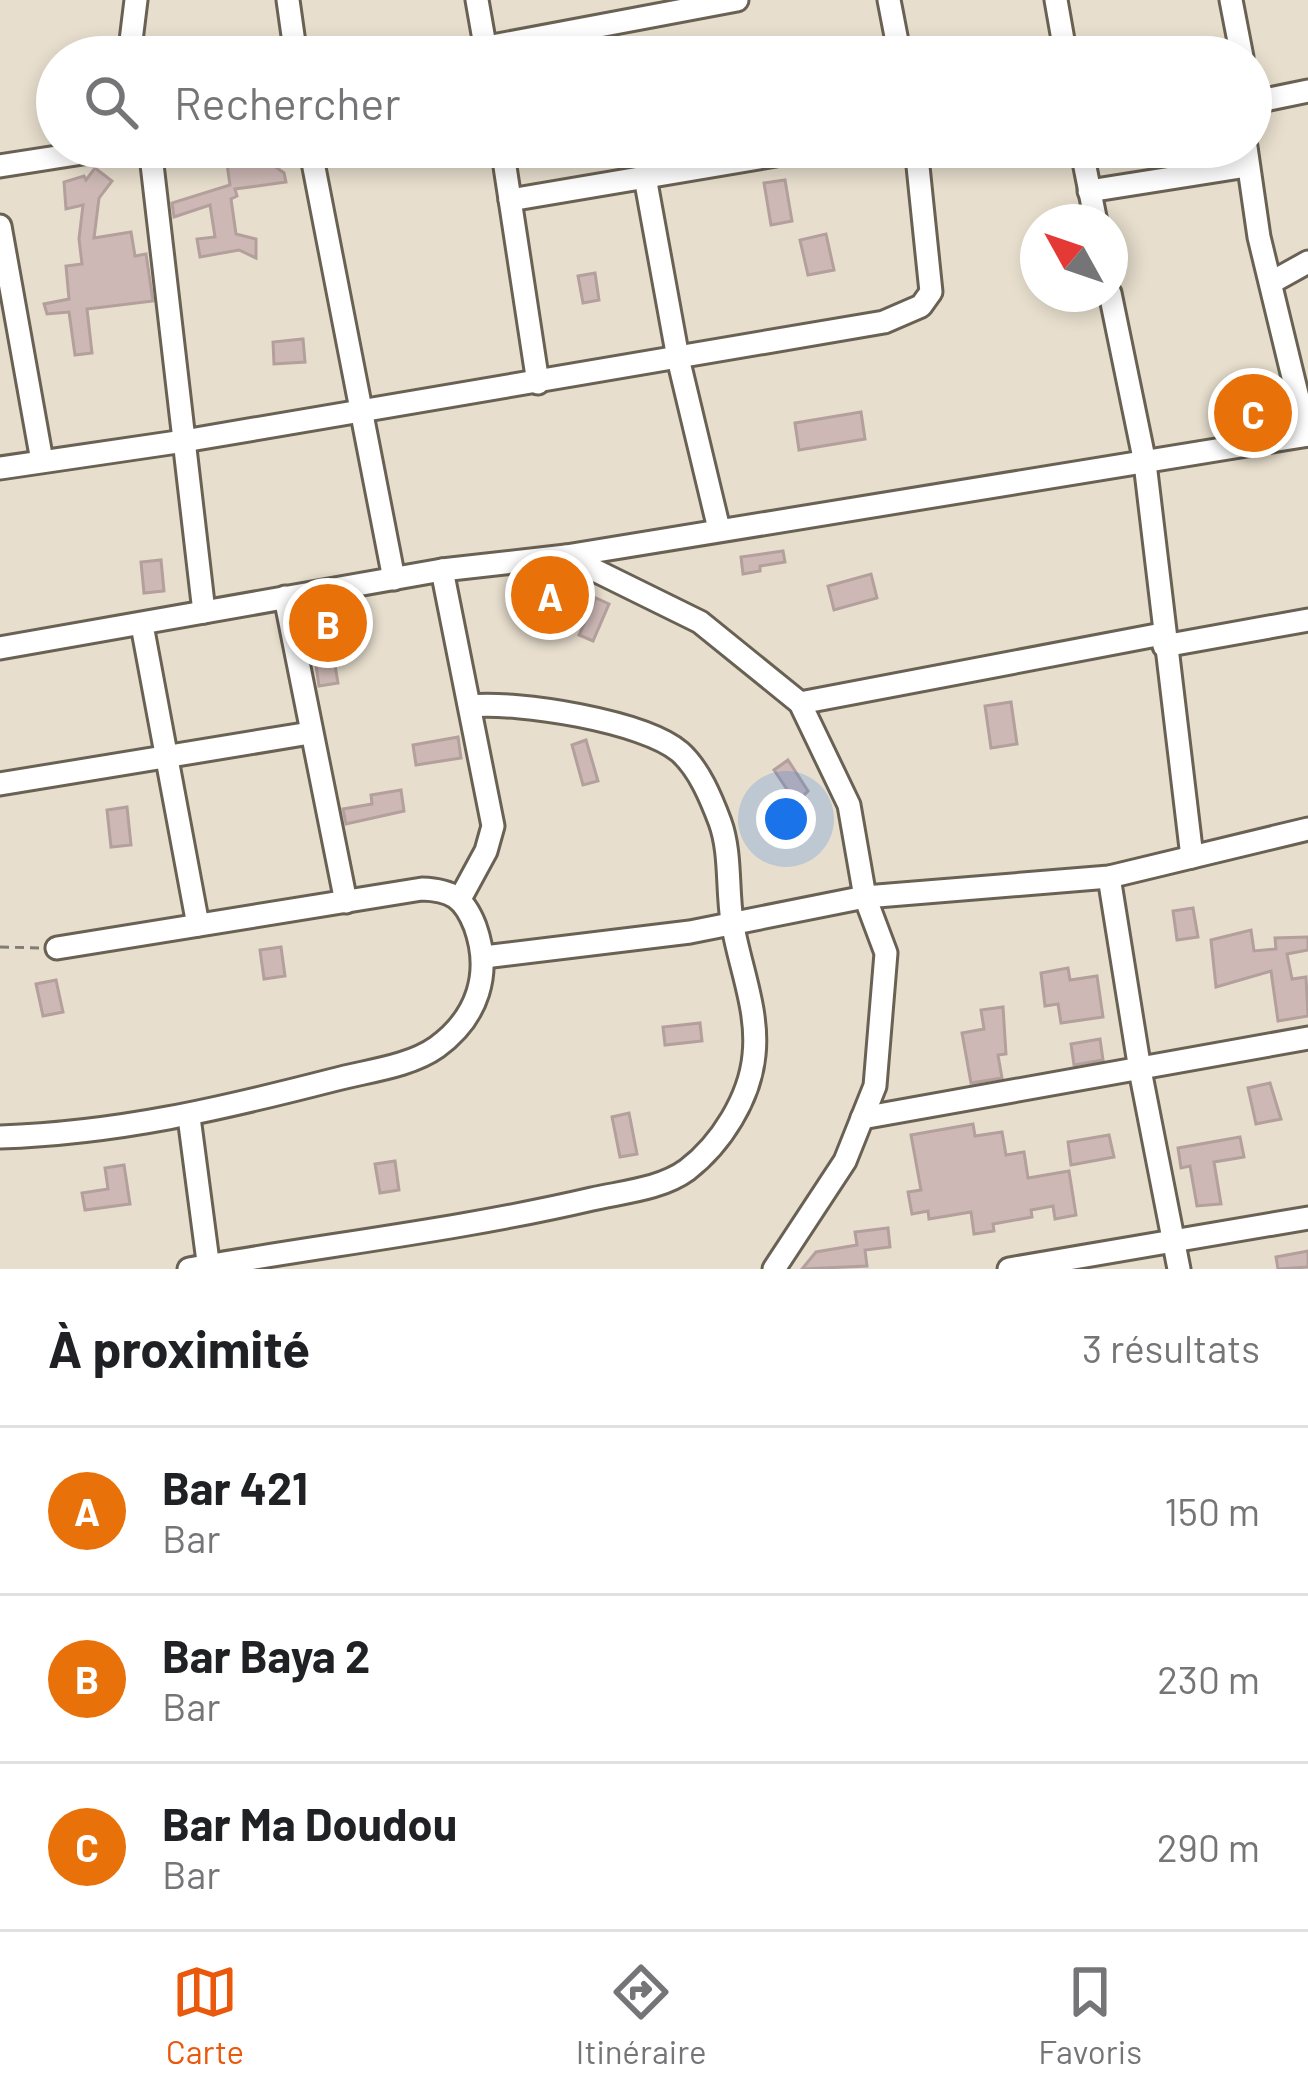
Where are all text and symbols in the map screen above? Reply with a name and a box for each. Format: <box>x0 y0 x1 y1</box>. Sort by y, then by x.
search box <box>36 36 1272 168</box>
icon: search <box>78 69 144 135</box>
text: Rechercher <box>174 75 401 129</box>
north arrow <box>1020 204 1128 312</box>
pin: C <box>1214 368 1292 458</box>
pin: A <box>511 550 589 640</box>
pin: B <box>289 578 367 668</box>
your location <box>756 789 816 849</box>
text: À proximité <box>48 1317 310 1378</box>
text: 3 résultats <box>1082 1324 1260 1371</box>
text: Bar 421 <box>162 1460 308 1514</box>
text: A <box>74 1487 100 1534</box>
text: 150 m <box>1164 1487 1260 1534</box>
text: Bar <box>162 1514 220 1561</box>
text: Bar Baya 2 <box>162 1628 370 1682</box>
text: B <box>75 1655 99 1702</box>
text: 230 m <box>1157 1655 1260 1702</box>
text: Bar <box>162 1682 220 1729</box>
text: Bar Ma Doudou <box>162 1796 457 1850</box>
text: C <box>75 1823 99 1870</box>
text: 290 m <box>1157 1823 1260 1870</box>
text: Bar <box>162 1850 220 1897</box>
tab: Carte <box>166 1959 244 2071</box>
tab: Itinéraire <box>576 1959 707 2071</box>
tab: Favoris <box>1038 1959 1142 2071</box>

